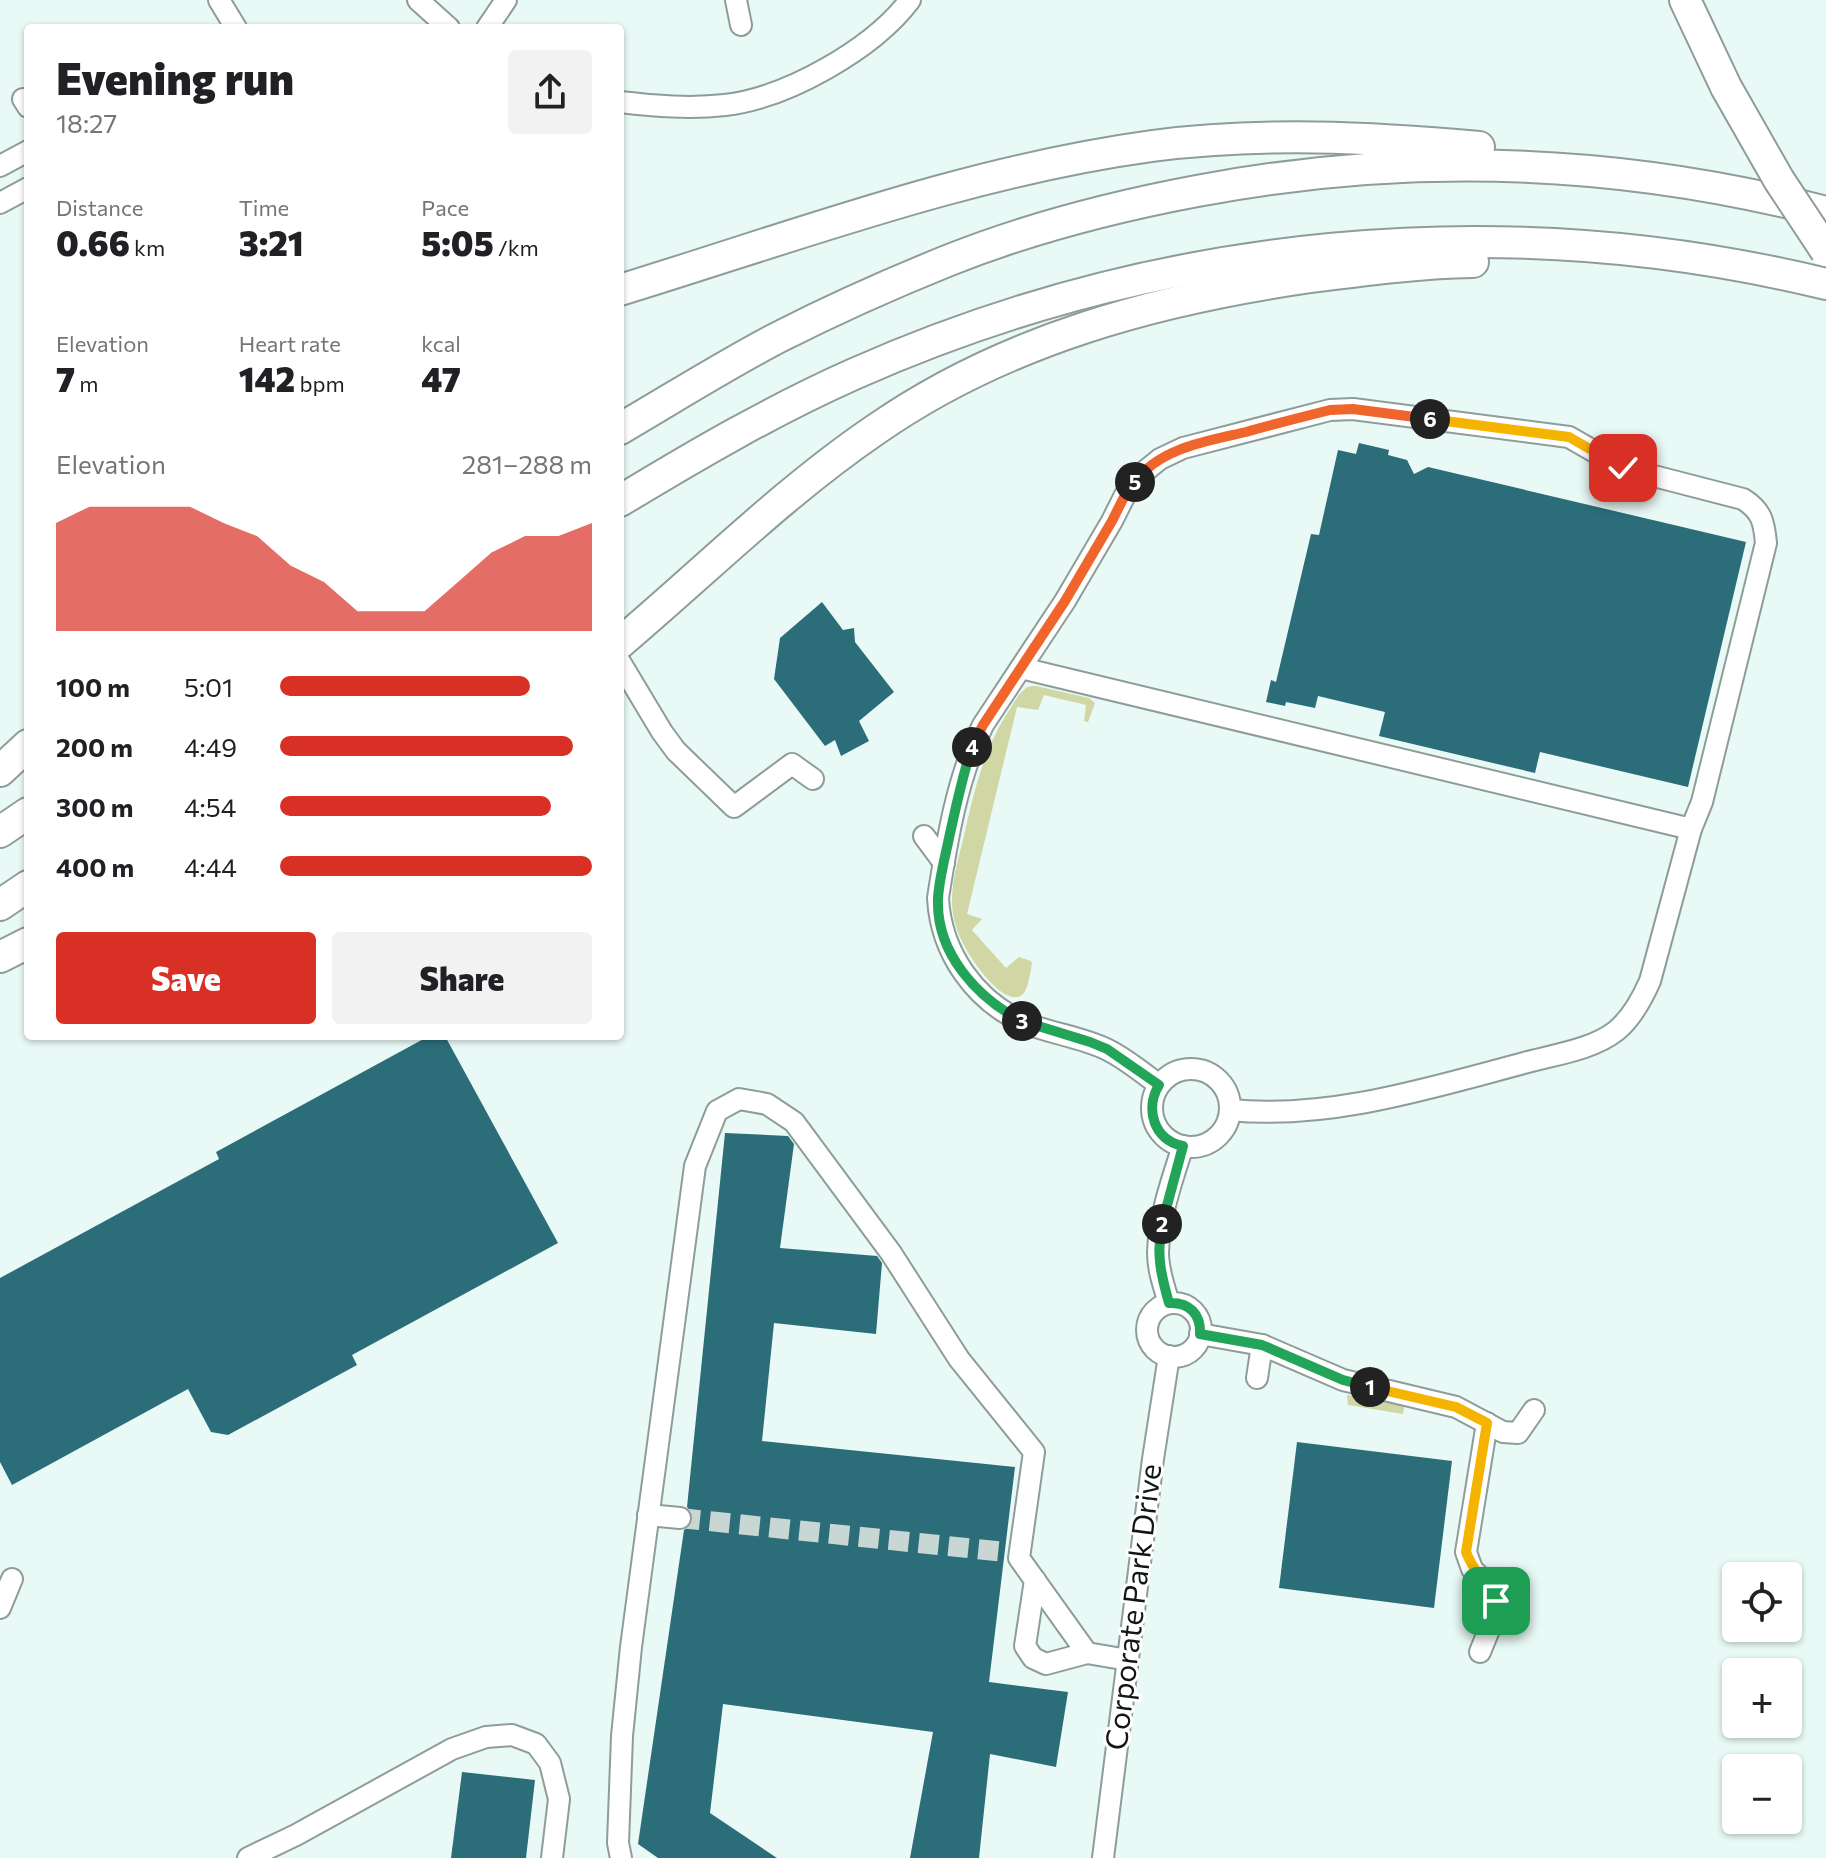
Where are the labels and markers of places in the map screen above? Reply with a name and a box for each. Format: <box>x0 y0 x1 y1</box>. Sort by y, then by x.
pin: 6 <box>1410 399 1450 439</box>
pin <box>1589 434 1657 502</box>
pin: 5 <box>1115 462 1155 502</box>
pin: 4 <box>952 727 992 767</box>
pin: 3 <box>1002 1001 1042 1041</box>
pin: 2 <box>1142 1204 1182 1244</box>
pin: 1 <box>1350 1367 1390 1407</box>
pin <box>1462 1567 1530 1635</box>

